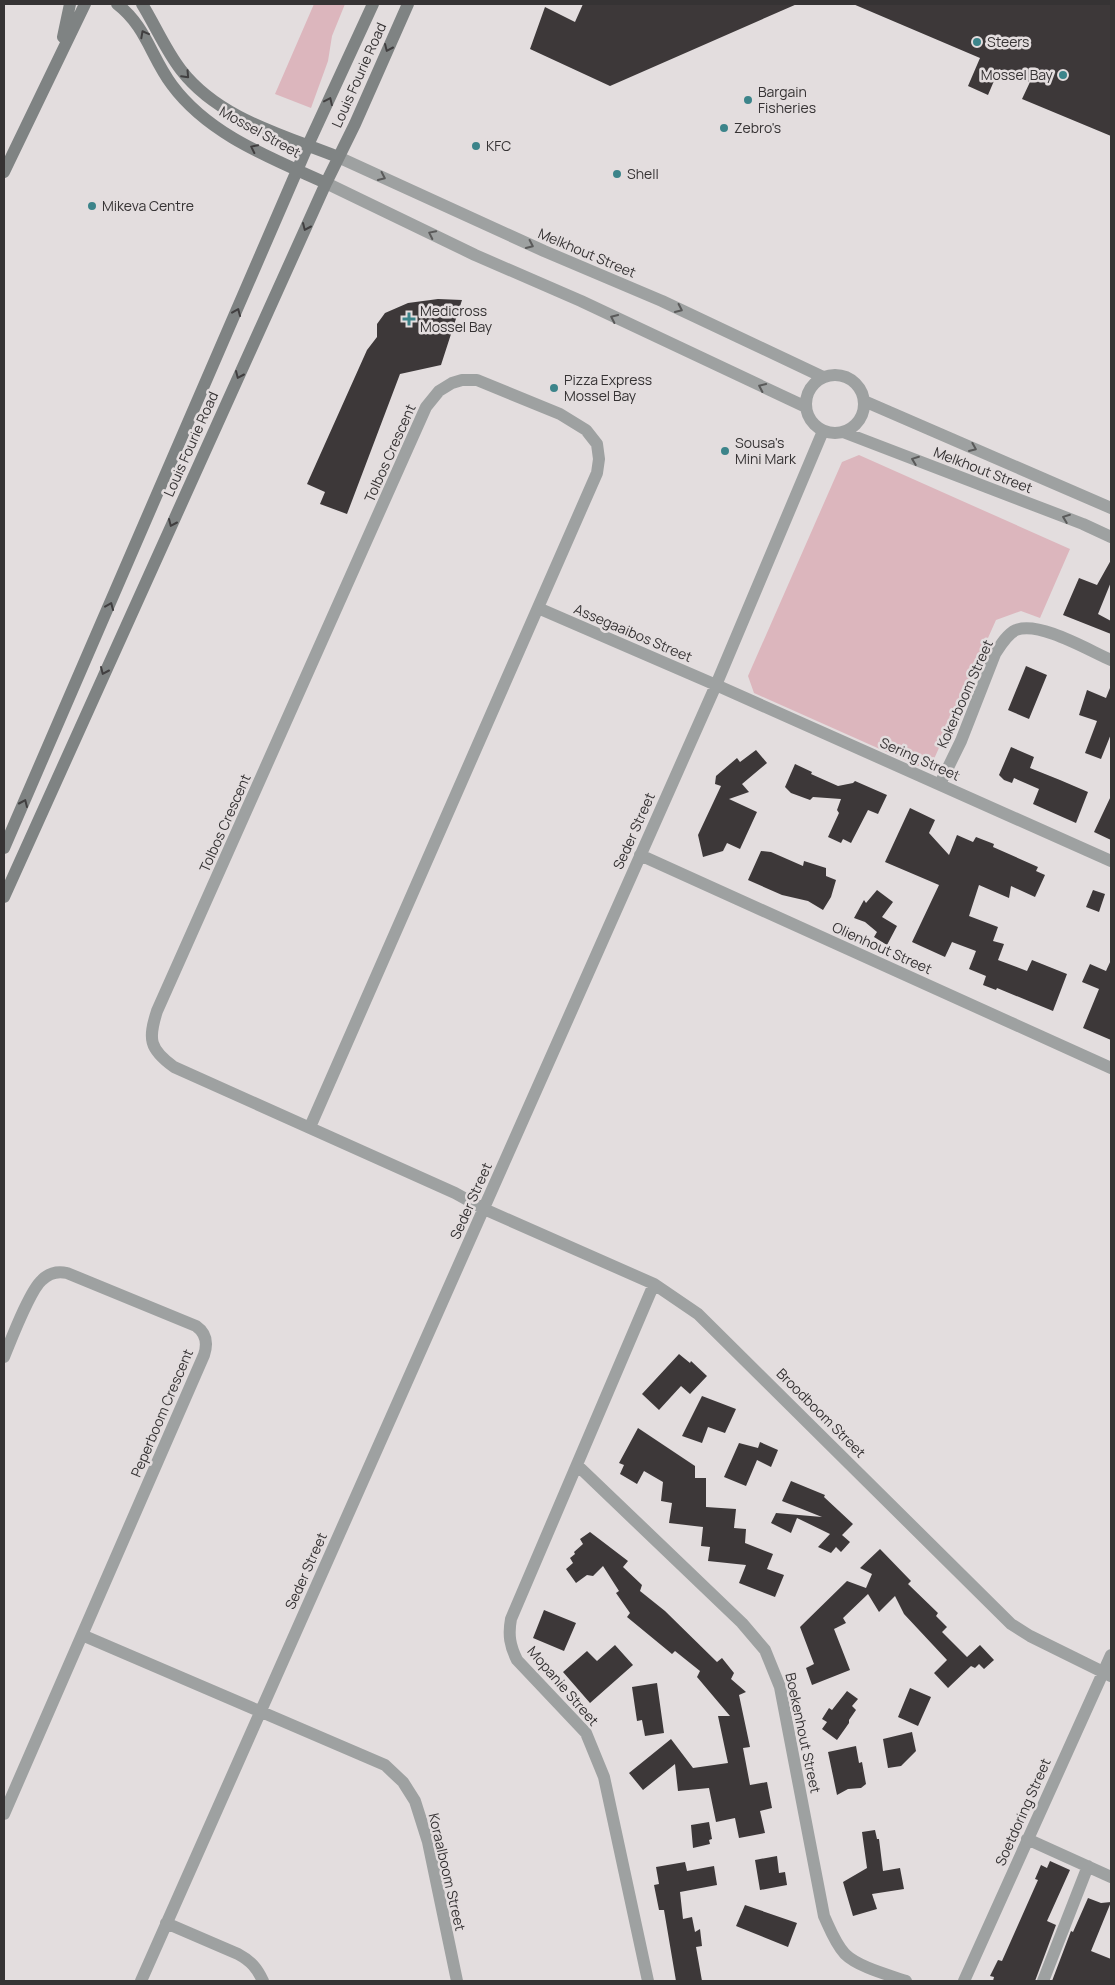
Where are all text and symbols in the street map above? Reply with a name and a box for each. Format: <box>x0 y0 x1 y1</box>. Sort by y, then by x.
street label: Louis Fourie Road <box>327 19 390 130</box>
one-way arrow <box>140 31 150 40</box>
place label: Steers <box>987 32 1029 51</box>
marker: Steers <box>971 36 983 48</box>
one-way arrow <box>383 43 394 52</box>
place label: Mossel Bay <box>981 65 1054 84</box>
one-way arrow <box>180 69 189 78</box>
marker: Mossel Bay <box>1057 69 1069 81</box>
place label: Bargain Fisheries <box>758 82 816 117</box>
marker: Bargain Fisheries <box>742 94 754 106</box>
one-way arrow <box>323 97 333 106</box>
street label: Mossel Street <box>216 101 305 162</box>
place label: Zebro's <box>734 118 781 137</box>
marker: Zebro's <box>718 122 730 134</box>
place label: KFC <box>486 136 511 155</box>
marker: KFC <box>470 140 482 152</box>
one-way arrow <box>250 144 259 154</box>
place label: Shell <box>627 164 659 183</box>
marker: Shell <box>611 168 623 180</box>
one-way arrow <box>377 170 386 181</box>
place label: Mikeva Centre <box>102 196 194 215</box>
marker: Mikeva Centre <box>86 200 98 212</box>
one-way arrow <box>302 222 312 231</box>
street label: Melkhout Street <box>535 223 639 282</box>
one-way arrow <box>428 231 437 241</box>
one-way arrow <box>525 239 534 249</box>
place label: Medicross Mossel Bay <box>420 301 493 336</box>
one-way arrow <box>674 303 683 313</box>
one-way arrow <box>230 308 241 317</box>
marker: Medicross Mossel Bay <box>402 312 416 326</box>
one-way arrow <box>610 314 619 324</box>
one-way arrow <box>234 370 245 379</box>
place label: Pizza Express Mossel Bay <box>564 370 652 405</box>
marker: Pizza Express Mossel Bay <box>548 382 560 394</box>
one-way arrow <box>758 382 767 393</box>
street label: Louis Fourie Road <box>159 388 222 499</box>
street label: Tolbos Crescent <box>359 400 420 505</box>
place label: Sousa's Mini Mark <box>735 433 797 468</box>
one-way arrow <box>968 441 977 452</box>
street label: Melkhout Street <box>931 442 1036 497</box>
marker: Sousa's Mini Mark <box>719 445 731 457</box>
one-way arrow <box>911 456 919 466</box>
one-way arrow <box>1063 514 1071 524</box>
one-way arrow <box>167 518 178 527</box>
street label: Assegaaibos Street <box>571 599 696 666</box>
one-way arrow <box>103 602 114 611</box>
street label: Kokerboom Street <box>932 636 997 751</box>
one-way arrow <box>100 666 111 675</box>
street label: Sering Street <box>877 732 964 785</box>
street label: Tolbos Crescent <box>194 770 255 875</box>
street label: Seder Street <box>608 789 659 872</box>
one-way arrow <box>17 799 28 808</box>
street label: Olienhout Street <box>829 917 935 978</box>
street label: Seder Street <box>445 1159 496 1242</box>
street label: Peperboom Crescent <box>126 1346 197 1480</box>
street label: Broodboom Street <box>773 1364 870 1462</box>
street label: Seder Street <box>280 1529 331 1612</box>
street label: Mopanie Street <box>523 1642 604 1730</box>
street label: Boekenhout Street <box>781 1671 826 1795</box>
street label: Soetdoring Street <box>990 1755 1055 1869</box>
street label: Koraalboom Street <box>425 1811 470 1933</box>

